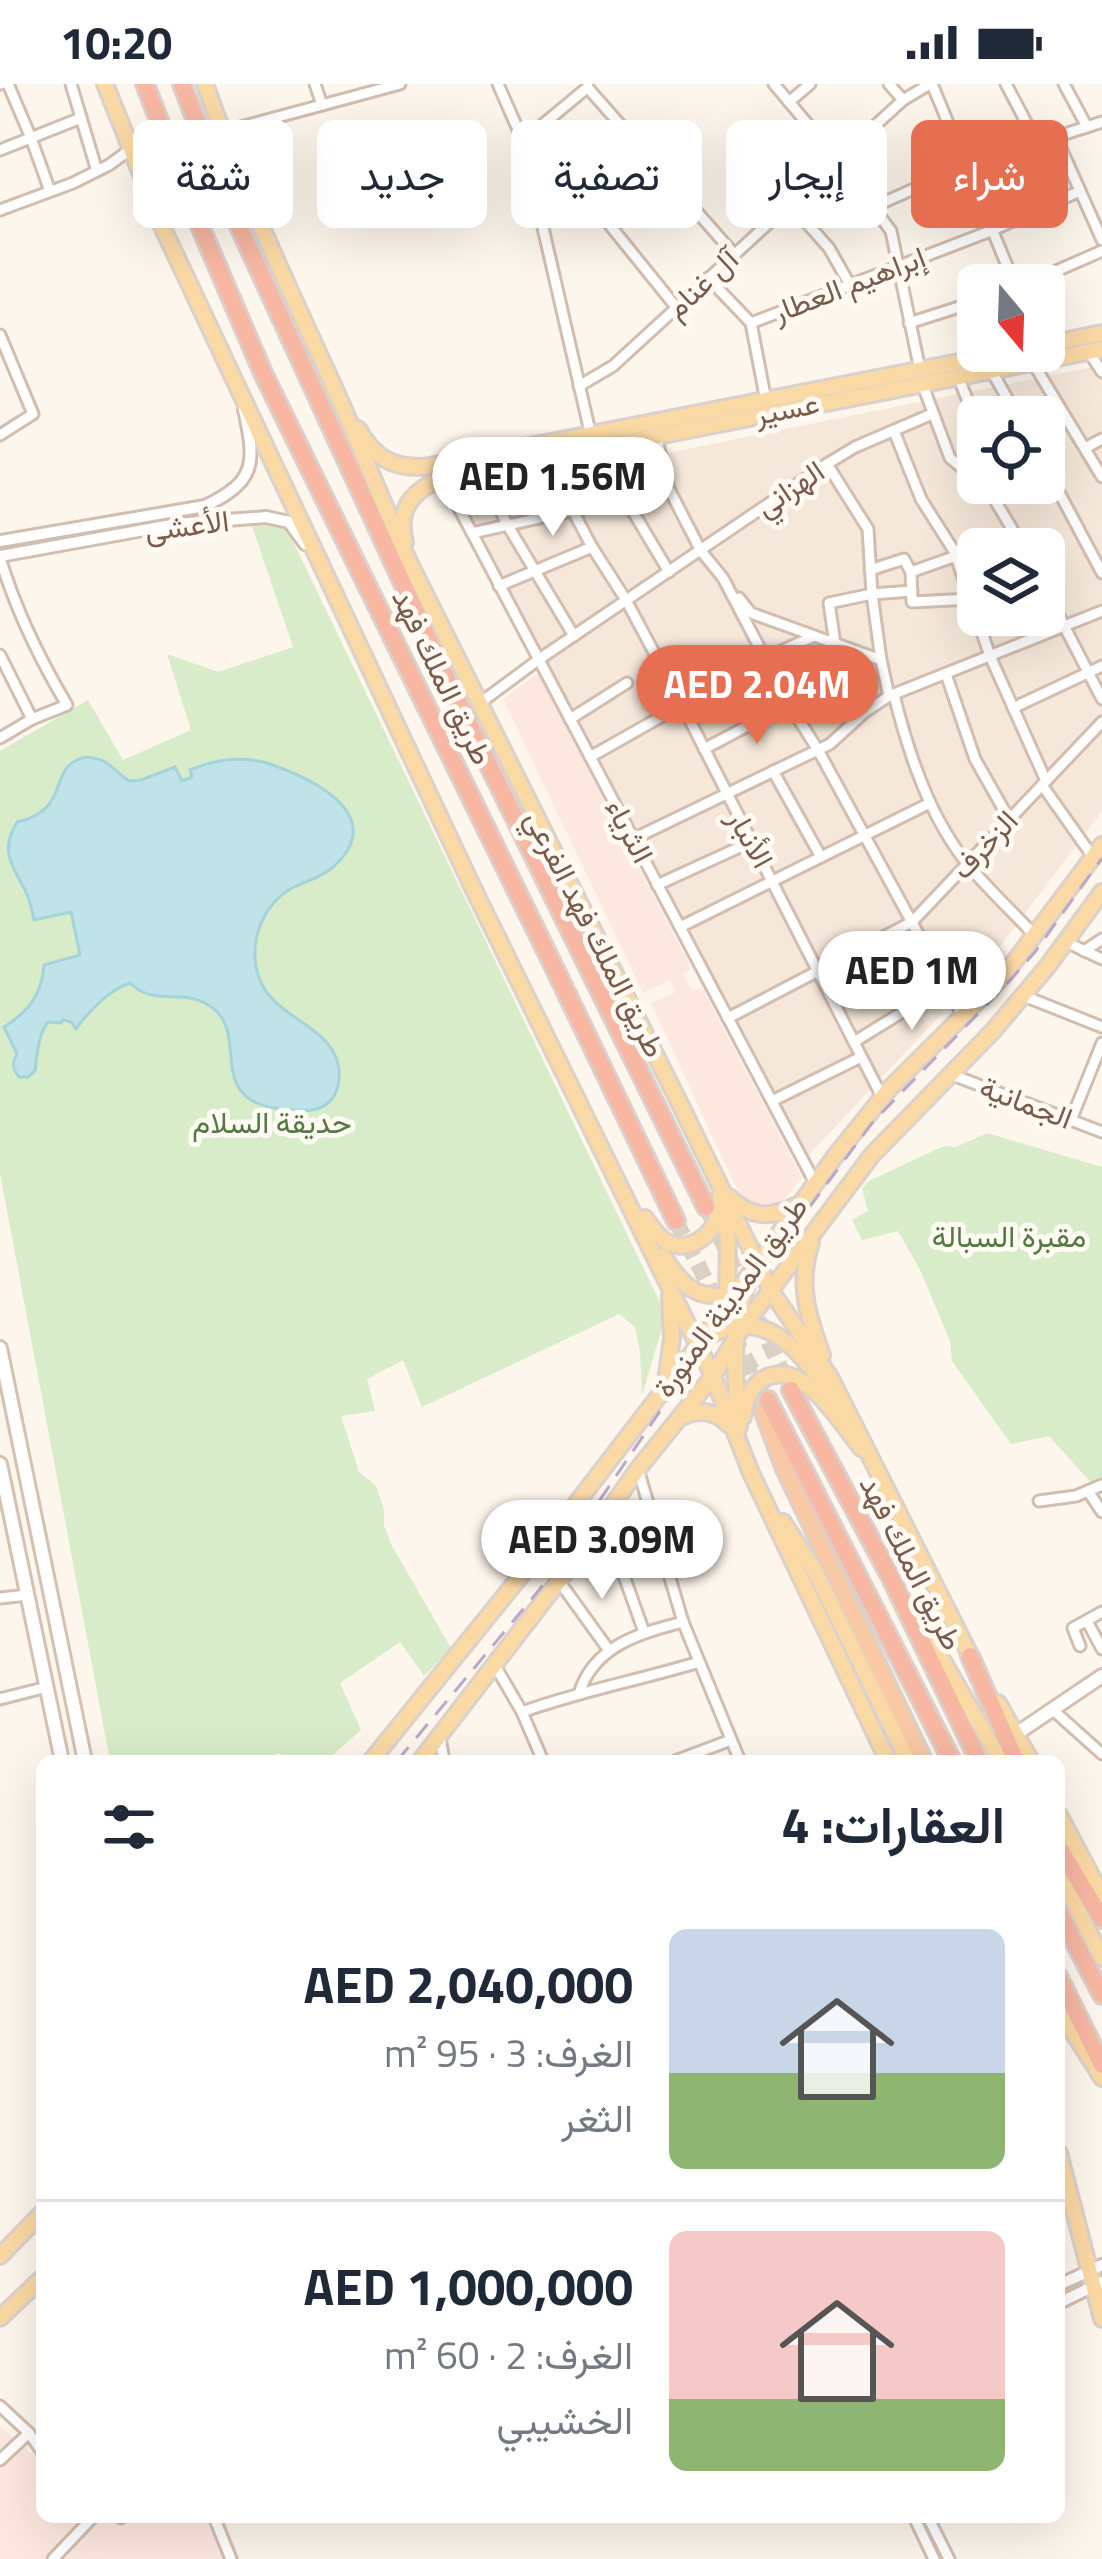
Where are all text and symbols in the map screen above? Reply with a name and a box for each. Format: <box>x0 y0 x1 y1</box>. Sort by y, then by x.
text: 10:20 <box>60 8 172 76</box>
chip: شقة <box>133 120 293 228</box>
chip: جديد <box>317 120 487 228</box>
chip: تصفية <box>511 120 702 228</box>
chip: إيجار <box>726 120 887 228</box>
chip: شراء <box>911 120 1068 228</box>
street label: إبراهيم العطار <box>764 234 932 335</box>
street label: آل غنام <box>654 236 750 329</box>
north arrow <box>957 264 1065 372</box>
map controls <box>957 264 1065 636</box>
street label: عسير <box>750 379 823 437</box>
button: locate <box>957 396 1065 504</box>
pin: AED 1.56M <box>416 437 690 539</box>
text: AED 1.56M <box>459 446 647 505</box>
street label: الهزاني <box>745 448 835 530</box>
street label: الأعشى <box>142 497 232 553</box>
button: layers <box>957 528 1065 636</box>
street label: طريق الملك فهد <box>380 581 505 773</box>
pin: AED 2.04M <box>620 645 894 747</box>
text: AED 2.04M <box>663 654 851 713</box>
street label: الثرياء <box>594 790 666 871</box>
street label: الزخرف <box>940 799 1029 889</box>
street label: الأنبار <box>715 800 786 876</box>
street label: طريق الملك فهد الفرعي <box>512 802 678 1066</box>
pin: AED 1M <box>814 931 1010 1033</box>
text: AED 1M <box>845 940 979 999</box>
street label: الجمانية <box>973 1063 1079 1141</box>
park label: حديقة السلام <box>192 1099 352 1145</box>
street label: طريق المدينة المنورة <box>641 1186 819 1406</box>
park label: مقبرة السبالة <box>932 1213 1086 1259</box>
street label: طريق الملك فهد <box>848 1467 976 1658</box>
pin: AED 3.09M <box>465 1500 739 1602</box>
text: AED 3.09M <box>508 1509 696 1568</box>
text: العقارات: 4 <box>781 1785 1005 1863</box>
icon: filters <box>96 1794 162 1860</box>
text: AED 2,040,000 <box>304 1945 633 2023</box>
icon: home <box>765 1977 909 2121</box>
text: الغرف: 3 · 95 m² <box>384 2023 633 2082</box>
text: الثغر <box>561 2088 633 2147</box>
text: AED 1,000,000 <box>304 2247 633 2325</box>
icon: home <box>765 2279 909 2423</box>
text: الغرف: 2 · 60 m² <box>384 2325 633 2384</box>
text: الخشيبي <box>497 2390 633 2449</box>

